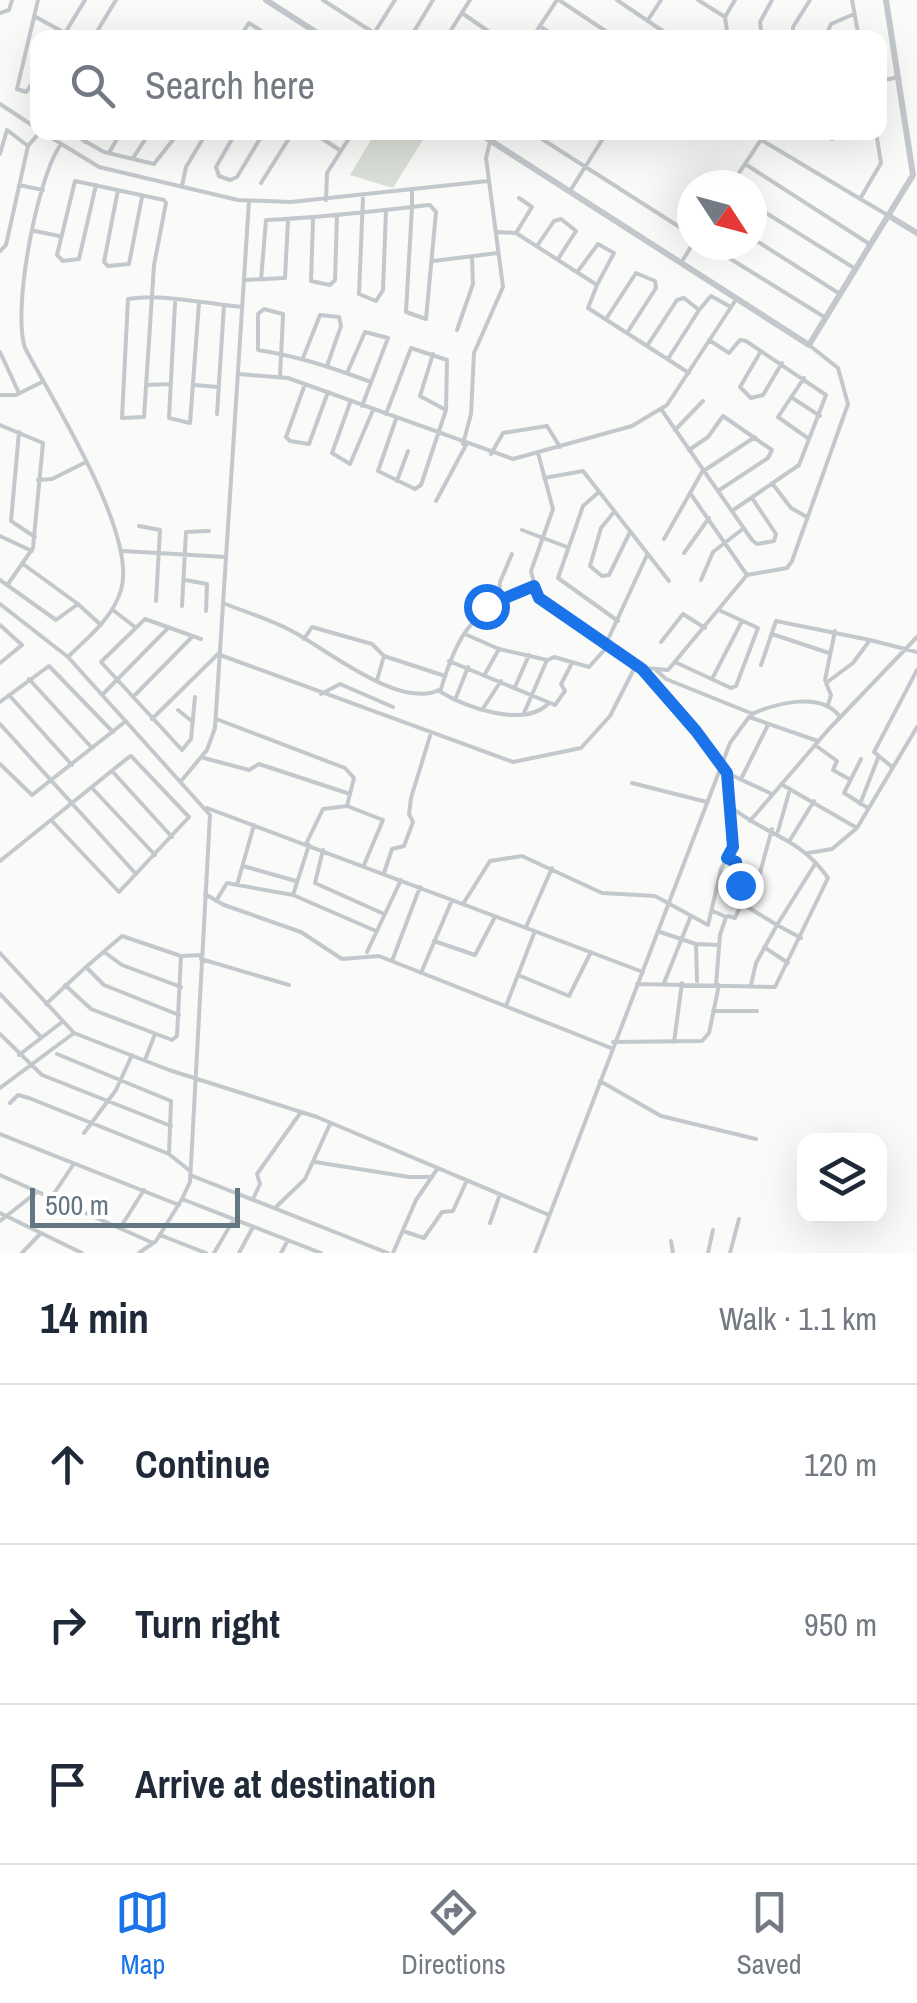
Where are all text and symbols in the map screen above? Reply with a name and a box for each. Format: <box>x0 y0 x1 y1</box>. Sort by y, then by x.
search box <box>30 30 887 140</box>
icon: search <box>65 58 120 113</box>
text: Search here <box>145 60 315 111</box>
north arrow <box>677 170 767 260</box>
route start <box>464 584 510 630</box>
route end <box>718 863 764 909</box>
map controls <box>797 1133 887 1223</box>
button: layers <box>797 1133 887 1223</box>
scale bar <box>30 1183 240 1228</box>
text: 500 m <box>45 1186 109 1224</box>
text: 14 min <box>40 1290 149 1346</box>
text: Walk · 1.1 km <box>719 1297 877 1340</box>
icon: ahead <box>40 1437 95 1492</box>
text: Continue <box>135 1439 270 1490</box>
text: 120 m <box>804 1443 877 1486</box>
icon: right <box>40 1597 95 1652</box>
text: Turn right <box>135 1599 280 1650</box>
text: 950 m <box>804 1603 877 1646</box>
icon: arrive <box>40 1757 95 1812</box>
text: Arrive at destination <box>135 1759 436 1810</box>
tab: Map <box>115 1885 170 1983</box>
tab: Directions <box>401 1885 506 1983</box>
tab: Saved <box>737 1885 802 1983</box>

